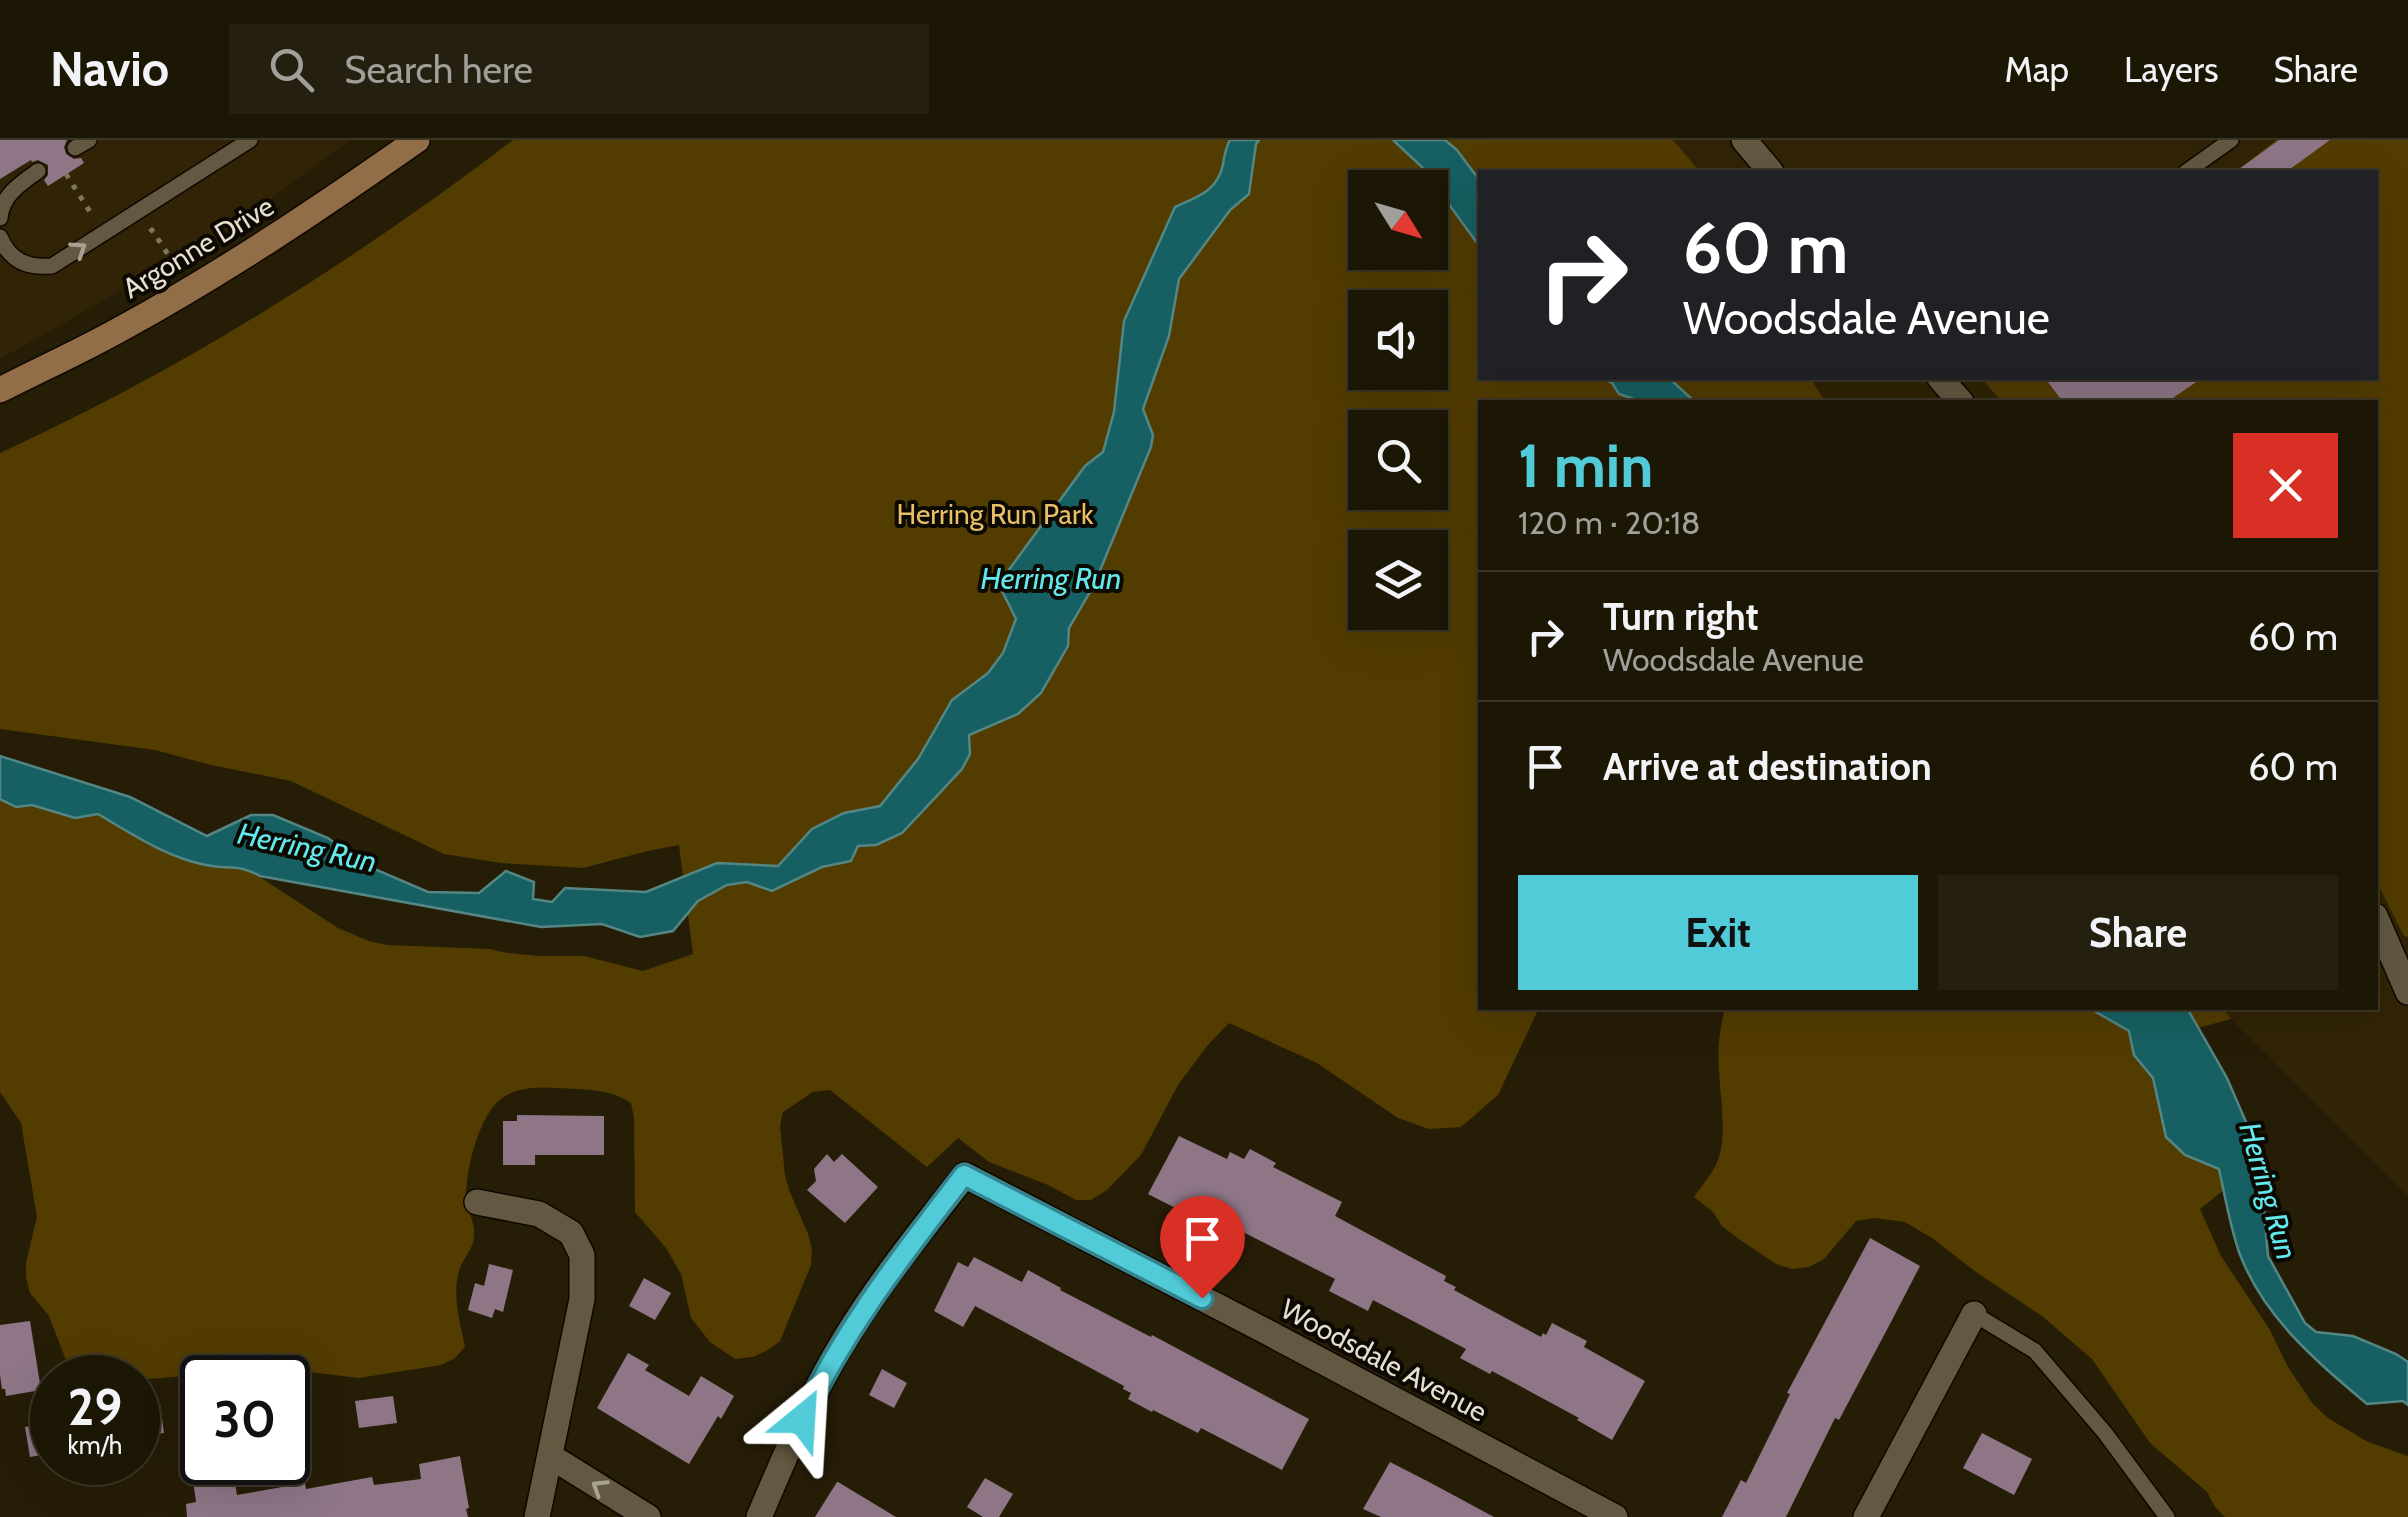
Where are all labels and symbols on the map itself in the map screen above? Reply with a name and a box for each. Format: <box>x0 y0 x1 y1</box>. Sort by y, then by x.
north arrow <box>1348 170 1448 270</box>
street label: Argonne Drive <box>116 189 280 305</box>
one-way arrow <box>68 242 86 261</box>
park label: Herring Run Park <box>897 497 1094 531</box>
water label: Herring Run <box>980 560 1122 597</box>
water label: Herring Run <box>234 815 380 880</box>
water label: Herring Run <box>2231 1118 2306 1264</box>
pin <box>1160 1196 1245 1299</box>
street label: Woodsdale Avenue <box>1275 1291 1493 1429</box>
speed limit sign: 30 <box>180 1355 310 1485</box>
position arrow <box>750 1367 854 1471</box>
one-way arrow <box>592 1480 610 1499</box>

